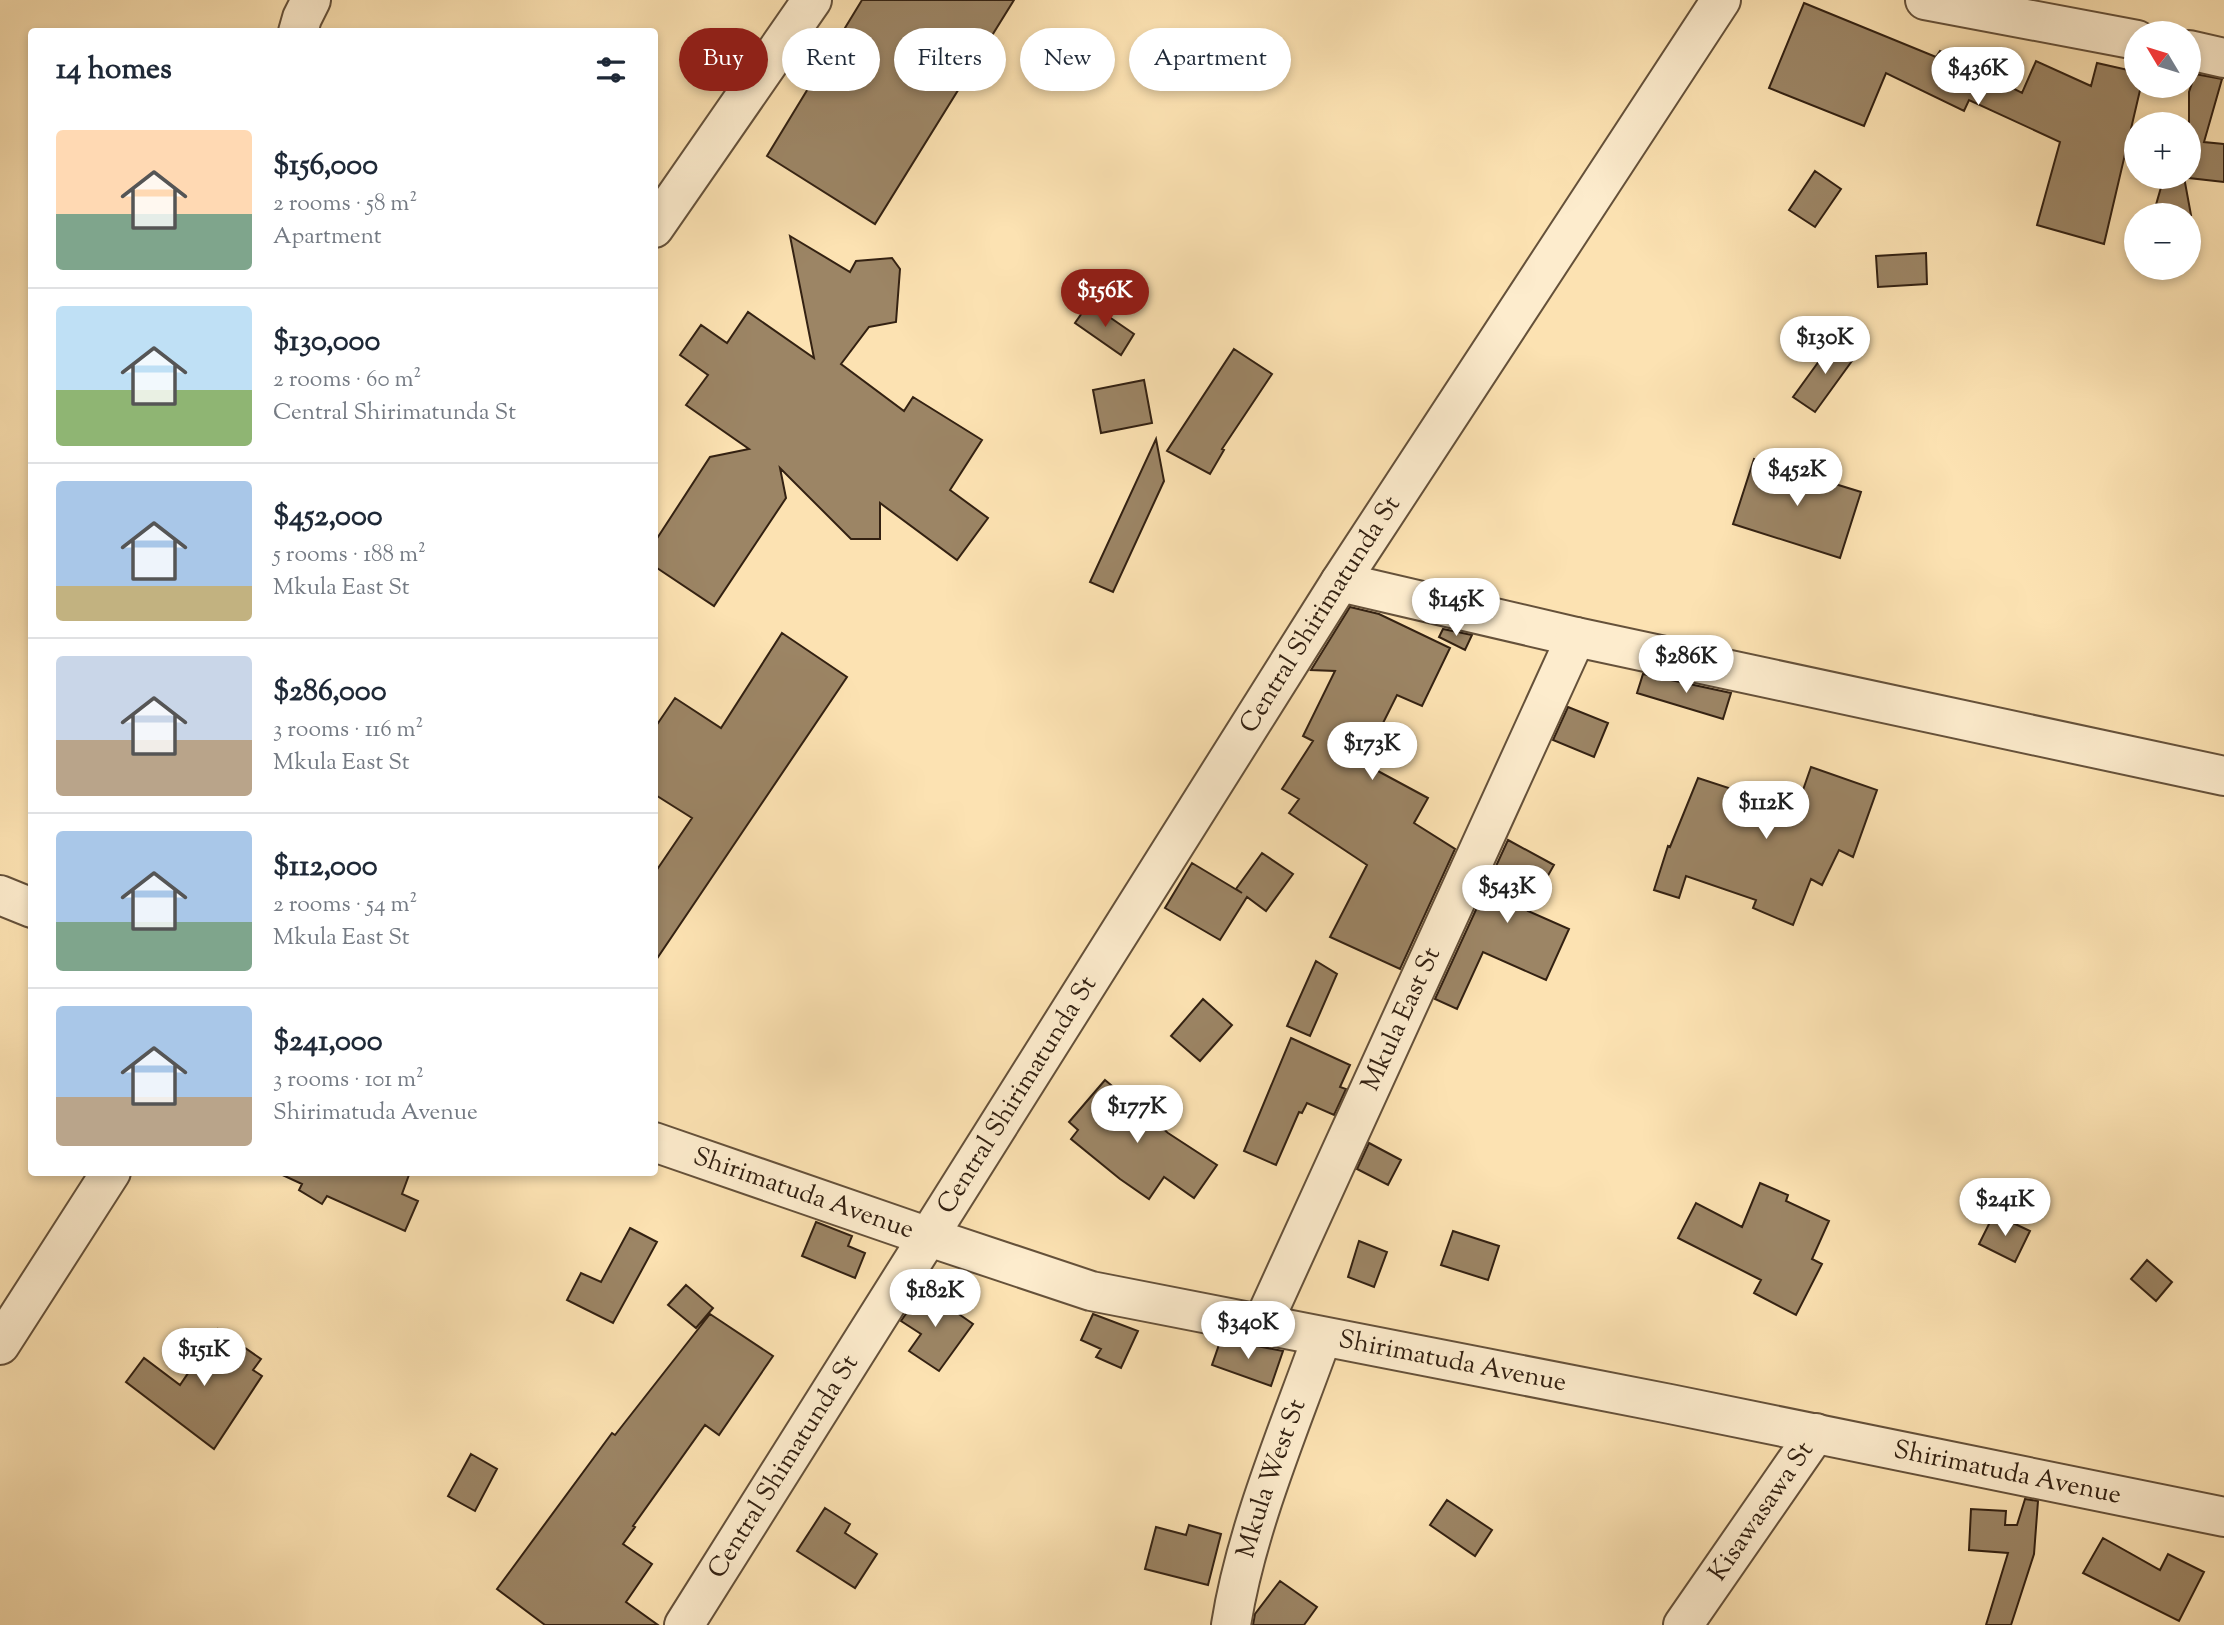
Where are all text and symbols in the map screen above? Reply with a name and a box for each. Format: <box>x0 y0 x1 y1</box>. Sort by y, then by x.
north arrow <box>2124 21 2202 98</box>
map controls <box>2124 21 2201 280</box>
chip: Buy <box>679 28 768 91</box>
chip: Rent <box>782 28 880 91</box>
chip: Filters <box>894 28 1006 91</box>
chip: New <box>1020 28 1115 91</box>
chip: Apartment <box>1129 28 1291 91</box>
pin: $436K <box>1929 48 2027 107</box>
text: 14 homes <box>56 49 172 92</box>
icon: filters <box>592 51 630 89</box>
text: $436K <box>1947 53 2009 86</box>
button: + <box>2124 112 2201 189</box>
text: $156,000 <box>273 145 378 188</box>
icon: home <box>112 158 196 242</box>
text: 2 rooms · 58 m² <box>273 188 417 221</box>
button: − <box>2124 203 2201 280</box>
text: Apartment <box>273 221 382 254</box>
pin: $156K <box>1056 270 1154 329</box>
text: $156K <box>1077 275 1133 308</box>
pin: $130K <box>1776 316 1874 376</box>
text: $130,000 <box>273 321 380 364</box>
text: $130K <box>1796 322 1854 355</box>
icon: home <box>112 334 196 418</box>
text: 2 rooms · 60 m² <box>273 364 421 397</box>
text: Central Shirimatunda St <box>273 397 516 430</box>
pin: $452K <box>1748 448 1846 508</box>
text: $452K <box>1767 454 1827 487</box>
street label: Central Shirimatunda St <box>1231 489 1410 741</box>
text: $452,000 <box>273 496 383 539</box>
icon: home <box>112 509 196 593</box>
text: 5 rooms · 188 m² <box>273 539 426 572</box>
text: Mkula East St <box>273 572 410 605</box>
pin: $145K <box>1407 578 1505 638</box>
text: $145K <box>1428 584 1484 617</box>
pin: $286K <box>1637 636 1735 695</box>
text: $286K <box>1655 641 1717 674</box>
text: $286,000 <box>273 671 387 714</box>
icon: home <box>112 684 196 768</box>
text: 3 rooms · 116 m² <box>273 714 423 747</box>
pin: $173K <box>1323 722 1421 782</box>
text: $173K <box>1343 728 1401 761</box>
text: Mkula East St <box>273 747 410 780</box>
pin: $112K <box>1717 782 1815 841</box>
text: $112K <box>1738 787 1794 820</box>
text: $112,000 <box>273 846 378 889</box>
icon: home <box>112 859 196 943</box>
pin: $543K <box>1458 866 1556 925</box>
text: $543K <box>1478 871 1536 904</box>
text: 2 rooms · 54 m² <box>273 889 417 922</box>
text: Mkula East St <box>273 922 410 955</box>
street label: Mkula East St <box>1353 941 1450 1097</box>
street label: Central Shirimatunda St <box>928 969 1106 1221</box>
text: $241,000 <box>273 1021 383 1064</box>
icon: home <box>112 1034 196 1118</box>
text: 3 rooms · 101 m² <box>273 1064 424 1097</box>
pin: $177K <box>1088 1086 1186 1145</box>
text: $177K <box>1107 1091 1167 1124</box>
text: Shirimatuda Avenue <box>273 1097 478 1130</box>
street label: Shirimatuda Avenue <box>688 1138 919 1249</box>
pin: $241K <box>1956 1178 2054 1238</box>
text: $241K <box>1975 1184 2035 1217</box>
pin: $182K <box>886 1270 984 1329</box>
text: $182K <box>906 1275 964 1308</box>
pin: $340K <box>1199 1302 1297 1361</box>
text: $340K <box>1217 1307 1279 1340</box>
street label: Shirimatuda Avenue <box>1335 1321 1570 1402</box>
pin: $151K <box>155 1328 253 1388</box>
text: $151K <box>178 1334 230 1367</box>
street label: Central Shimatunda St <box>699 1348 868 1586</box>
street label: Mkula West St <box>1228 1394 1316 1562</box>
street label: Shirimatuda Avenue <box>1890 1432 2125 1514</box>
street label: Kisawasawa St <box>1700 1434 1823 1589</box>

